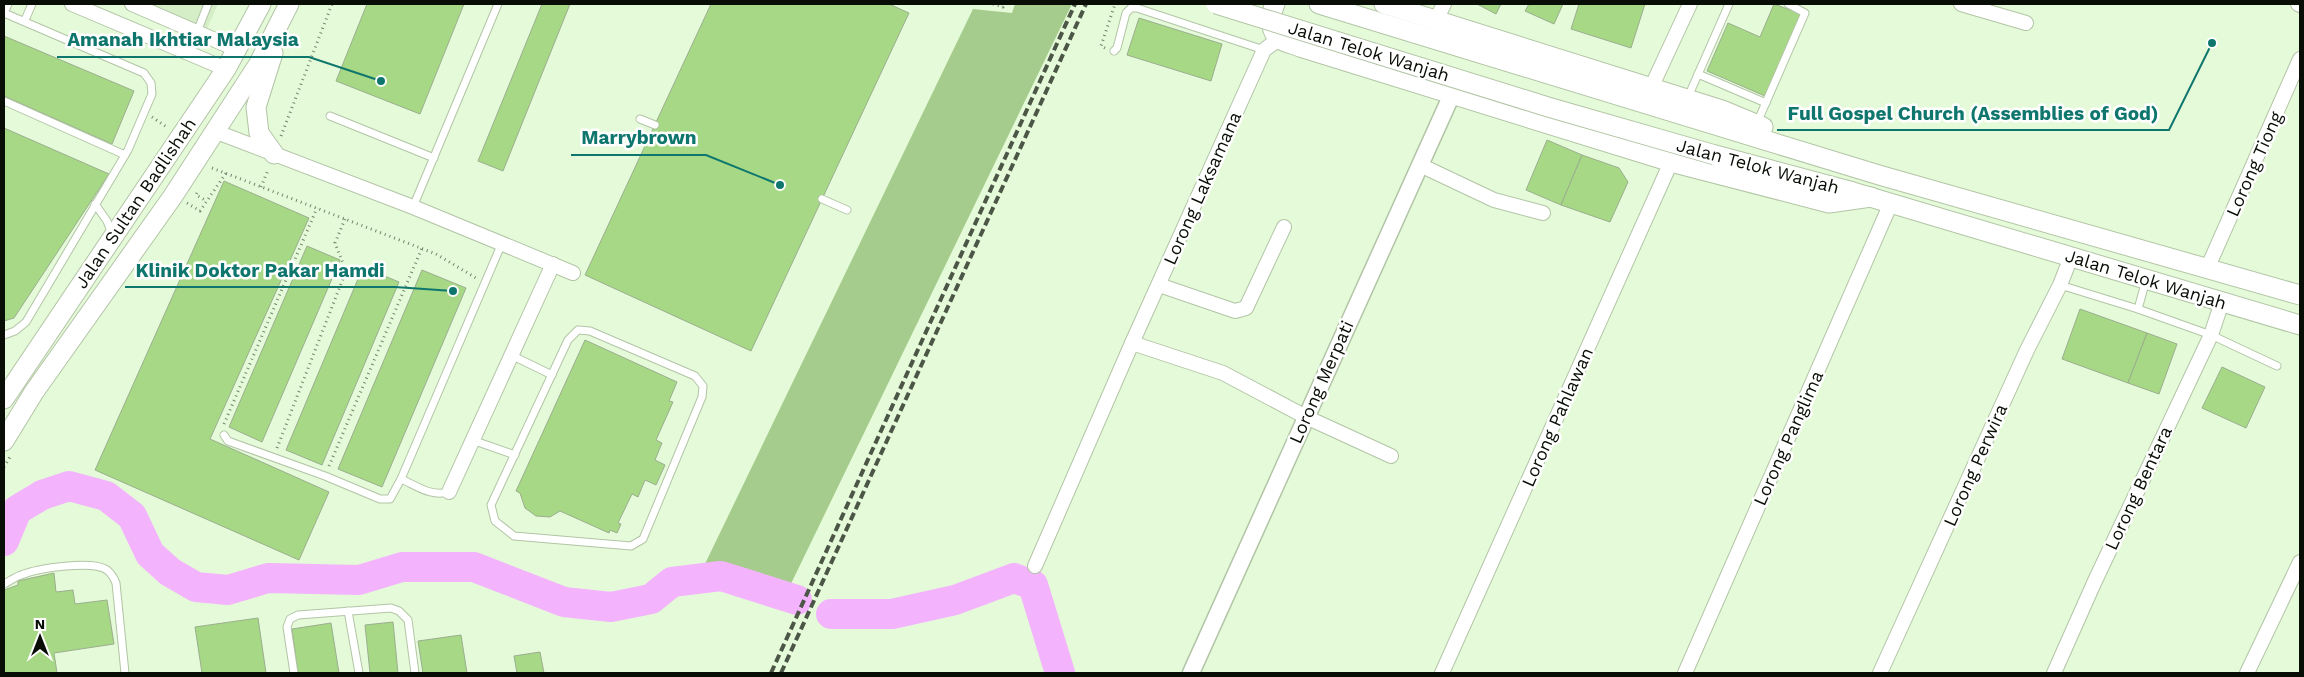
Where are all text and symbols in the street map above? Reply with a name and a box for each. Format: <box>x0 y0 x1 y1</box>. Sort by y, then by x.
street label: Jalan Telok Wanjah <box>1286 16 1452 86</box>
callout: Amanah Ikhtiar Malaysia <box>57 23 309 57</box>
text: Amanah Ikhtiar Malaysia <box>67 28 299 51</box>
callout: Full Gospel Church (Assemblies of God) <box>1777 96 2169 130</box>
text: Full Gospel Church (Assemblies of God) <box>1788 102 2158 125</box>
street label: Lorong Laksamana <box>1159 108 1245 268</box>
street label: Lorong Tiong <box>2222 108 2287 220</box>
street label: Jalan Sultan Badlishah <box>70 114 200 292</box>
callout: Marrybrown <box>571 121 706 155</box>
text: Marrybrown <box>581 126 697 149</box>
street label: Jalan Telok Wanjah <box>1674 134 1842 198</box>
street label: Jalan Telok Wanjah <box>2063 244 2229 314</box>
callout: Klinik Doktor Pakar Hamdi <box>125 253 395 287</box>
text: Klinik Doktor Pakar Hamdi <box>135 259 385 282</box>
street label: Lorong Merpati <box>1284 317 1358 447</box>
street label: Lorong Pahlawan <box>1517 344 1597 490</box>
street label: Lorong Panglima <box>1749 367 1827 509</box>
street label: Lorong Perwira <box>1939 401 2011 529</box>
street label: Lorong Bentara <box>2100 423 2176 553</box>
north arrow <box>15 612 65 662</box>
text: N <box>35 616 45 632</box>

